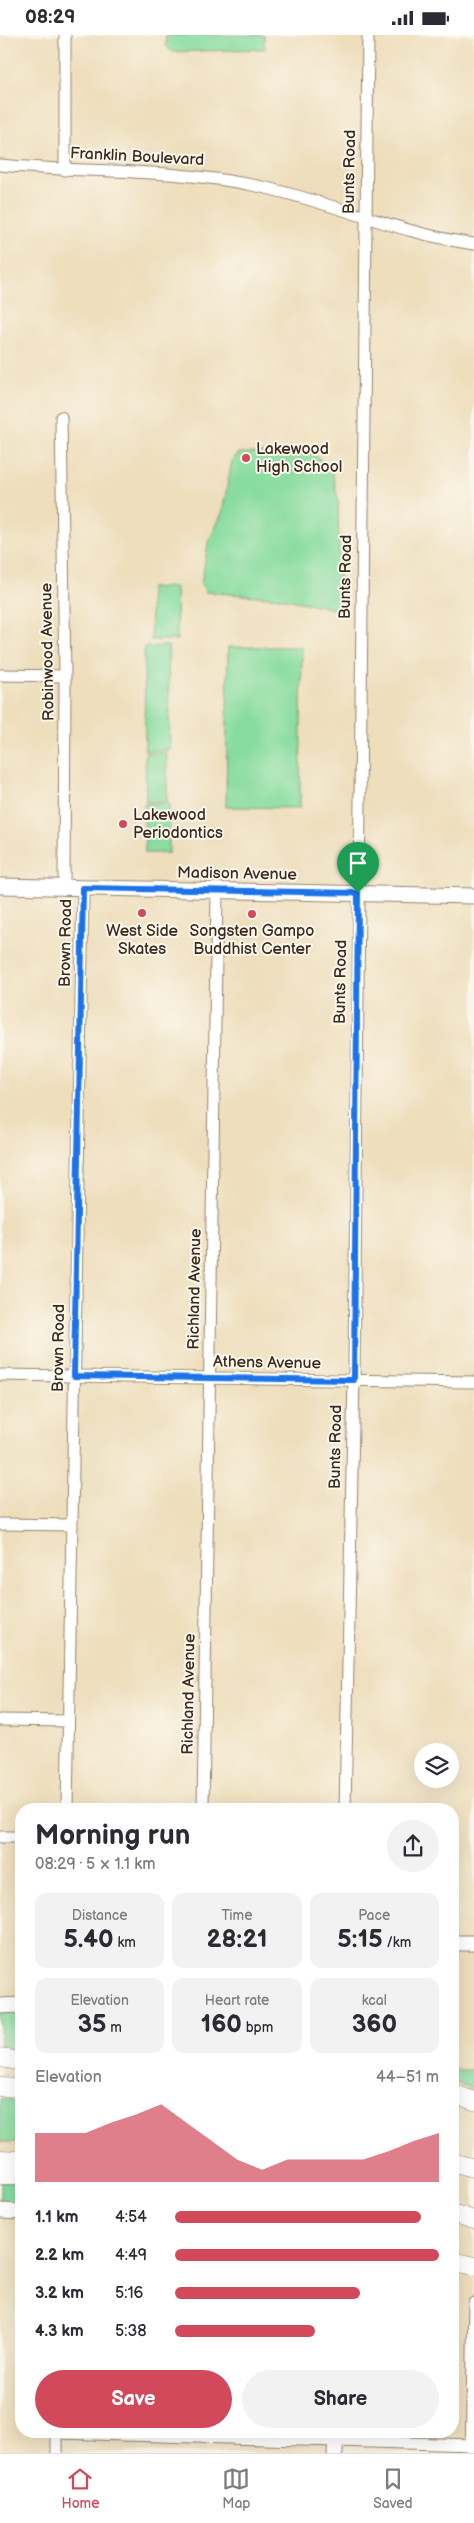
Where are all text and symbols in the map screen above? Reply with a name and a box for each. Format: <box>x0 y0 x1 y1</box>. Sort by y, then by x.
text: 08:29 <box>25 6 75 29</box>
street label: Bunts Road <box>340 130 360 214</box>
street label: Franklin Boulevard <box>69 144 205 170</box>
place label: Lakewood High School <box>256 440 342 477</box>
marker: Lakewood High School <box>240 452 252 464</box>
street label: Bunts Road <box>336 535 356 619</box>
street label: Robinwood Avenue <box>37 582 59 721</box>
place label: Lakewood Periodontics <box>133 806 223 843</box>
marker: Lakewood Periodontics <box>117 818 129 830</box>
pin <box>337 842 379 893</box>
icon: arrive <box>344 849 372 877</box>
street label: Madison Avenue <box>177 863 298 885</box>
street label: Brown Road <box>56 899 76 987</box>
marker: West Side Skates <box>136 907 148 919</box>
marker: Songsten Gampo Buddhist Center <box>246 908 258 920</box>
place label: West Side Skates <box>106 922 179 959</box>
place label: Songsten Gampo Buddhist Center <box>190 922 314 959</box>
street label: Bunts Road <box>331 940 351 1024</box>
street label: Richland Avenue <box>184 1228 206 1350</box>
street label: Brown Road <box>49 1304 69 1392</box>
street label: Athens Avenue <box>213 1353 322 1373</box>
street label: Bunts Road <box>326 1405 346 1489</box>
street label: Richland Avenue <box>178 1633 200 1755</box>
map controls <box>414 1743 459 1788</box>
button: layers <box>414 1743 459 1788</box>
text: Morning run <box>35 1819 190 1852</box>
button: share <box>387 1820 439 1872</box>
text: 08:29 · 5 × 1.1 km <box>35 1855 155 1874</box>
text: Distance <box>72 1907 128 1924</box>
text: Time <box>221 1907 253 1924</box>
text: Pace <box>358 1907 390 1924</box>
text: 5.40 <box>63 1924 114 1955</box>
text: 28:21 <box>207 1924 267 1955</box>
text: 5:15 <box>337 1924 383 1955</box>
text: km <box>114 1934 136 1951</box>
text: /km <box>383 1934 411 1951</box>
text: Elevation <box>70 1992 129 2009</box>
text: Heart rate <box>205 1992 269 2009</box>
text: kcal <box>362 1992 387 2009</box>
text: 35 <box>77 2009 107 2040</box>
text: 160 <box>201 2009 242 2040</box>
text: 360 <box>352 2009 397 2040</box>
text: m <box>107 2019 122 2036</box>
text: bpm <box>242 2019 273 2036</box>
text: Elevation <box>35 2068 102 2087</box>
text: 44–51 m <box>376 2068 439 2087</box>
text: 1.1 km <box>35 2208 78 2227</box>
text: 4:54 <box>115 2208 147 2227</box>
text: 2.2 km <box>35 2246 84 2265</box>
text: 4:49 <box>115 2246 147 2265</box>
text: 3.2 km <box>35 2284 84 2303</box>
text: 5:16 <box>115 2284 143 2303</box>
text: 4.3 km <box>35 2322 84 2341</box>
text: 5:38 <box>115 2322 147 2341</box>
button: Save <box>35 2370 232 2428</box>
button: Share <box>242 2370 439 2428</box>
tab: Home <box>61 2465 99 2512</box>
tab: Map <box>222 2465 250 2512</box>
tab: Saved <box>373 2465 413 2512</box>

